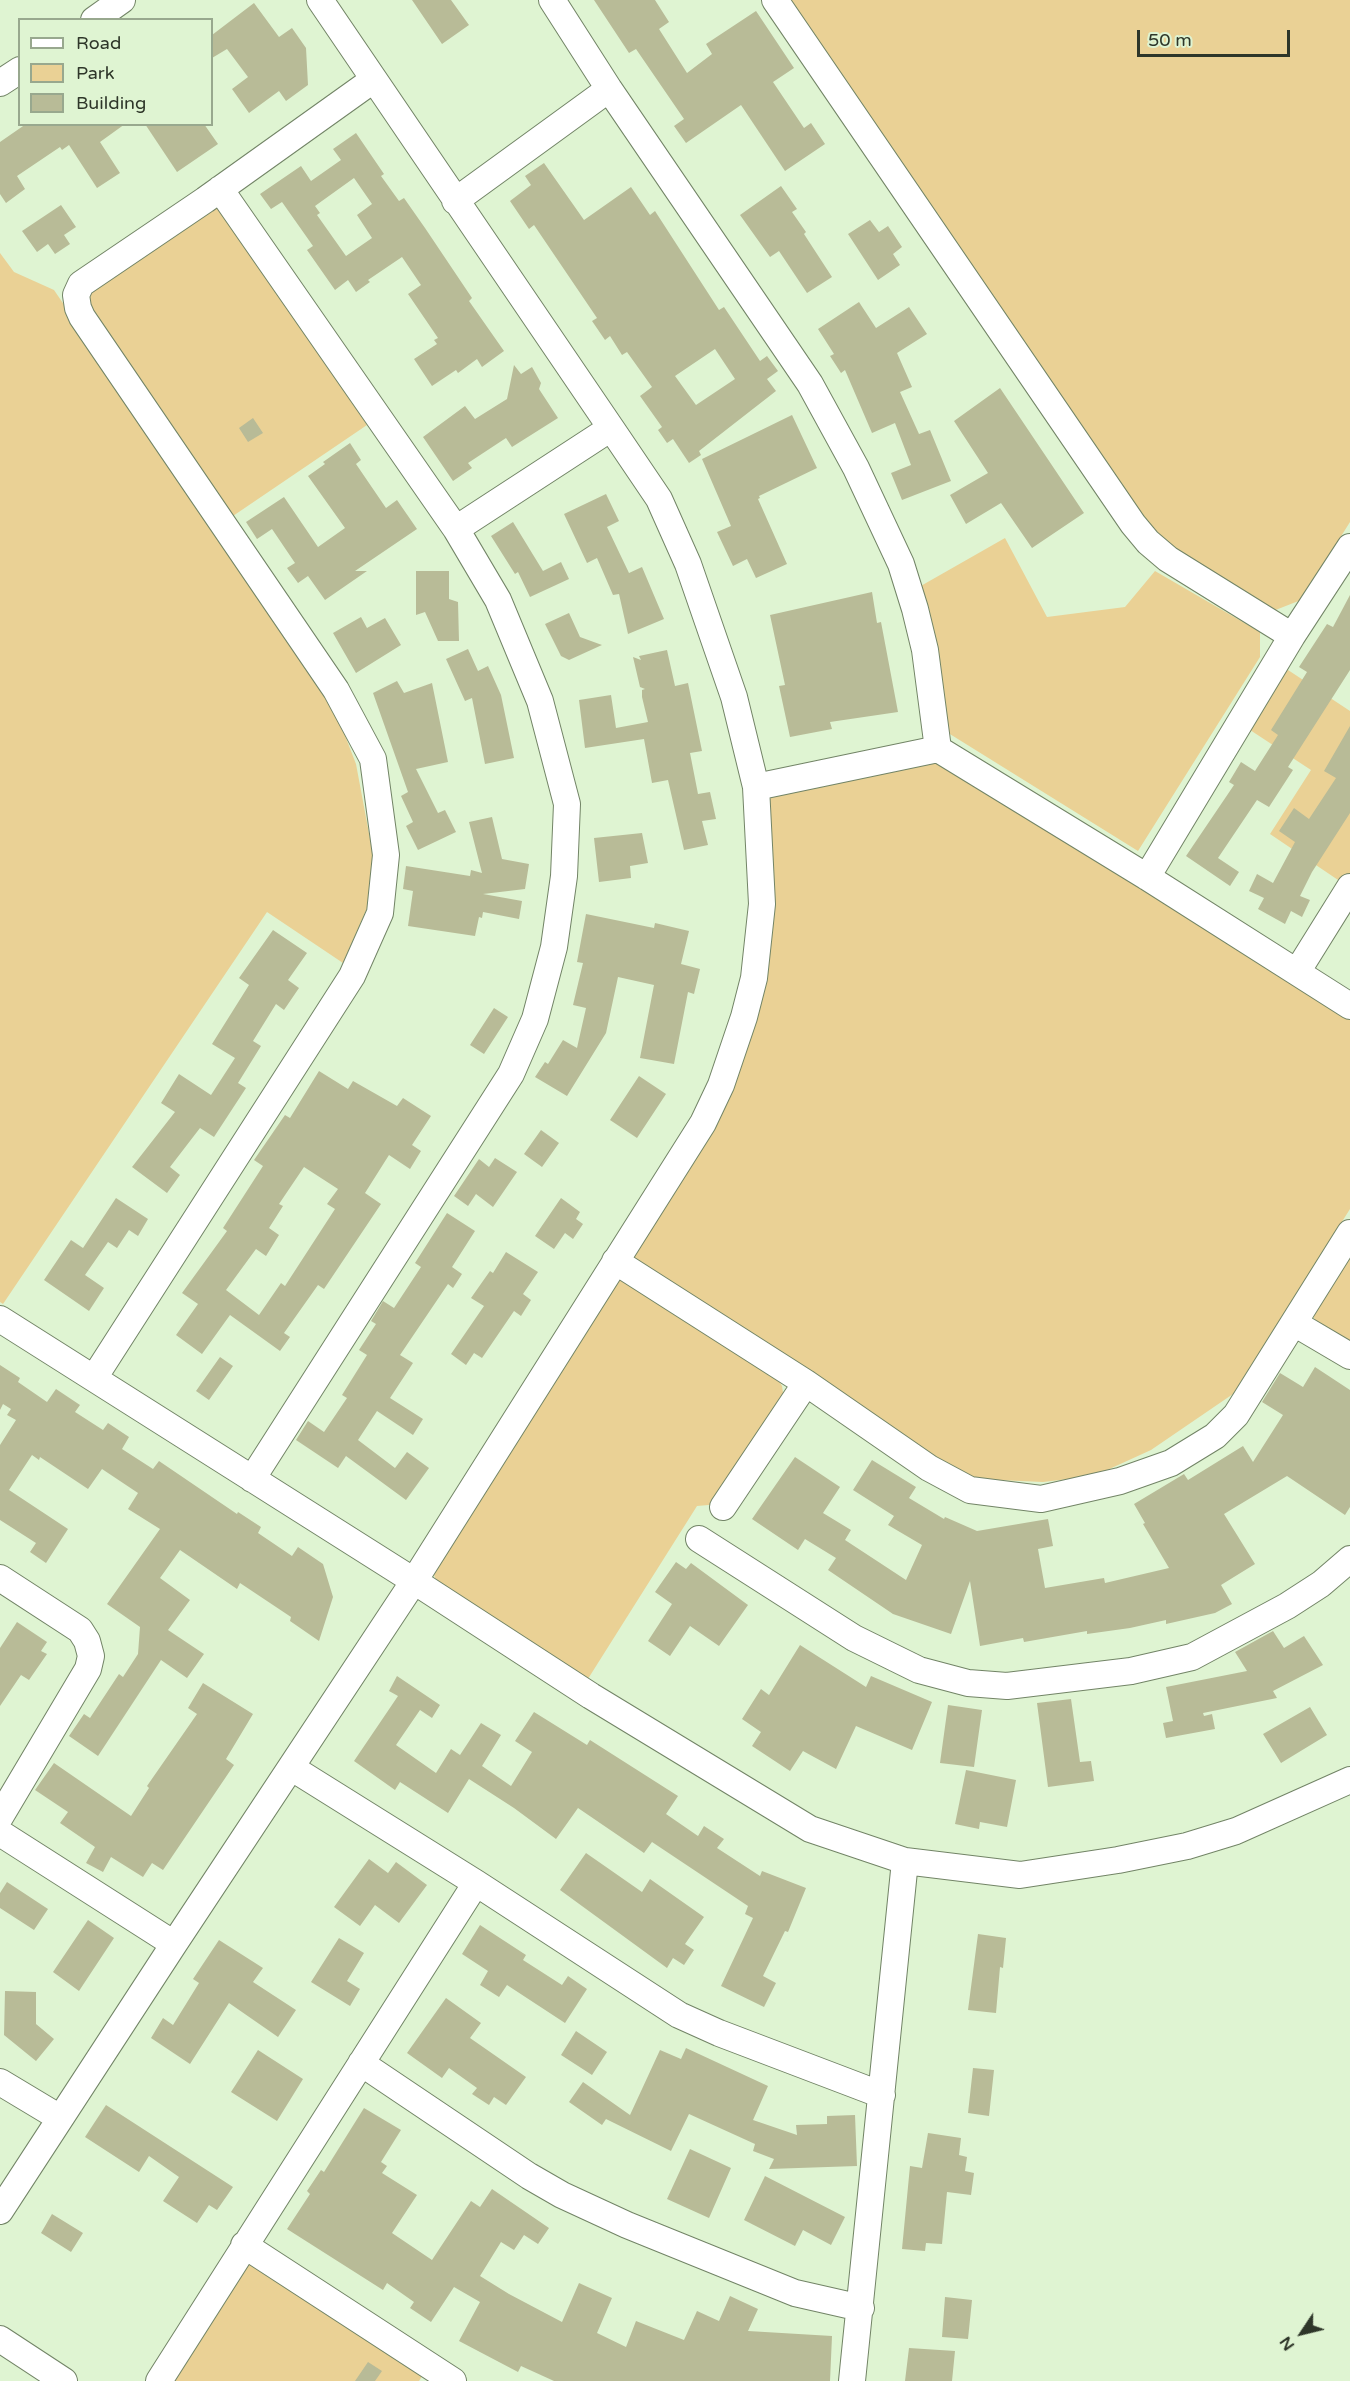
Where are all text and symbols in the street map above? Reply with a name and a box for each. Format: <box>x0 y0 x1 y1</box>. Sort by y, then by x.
legend <box>18 18 213 126</box>
scale bar <box>1140 18 1293 56</box>
text: 50 m <box>1148 29 1192 51</box>
text: Road <box>76 32 121 54</box>
text: Park <box>76 62 114 84</box>
text: Building <box>76 92 146 114</box>
north arrow <box>1272 2303 1332 2363</box>
text: N <box>1275 2332 1299 2354</box>

